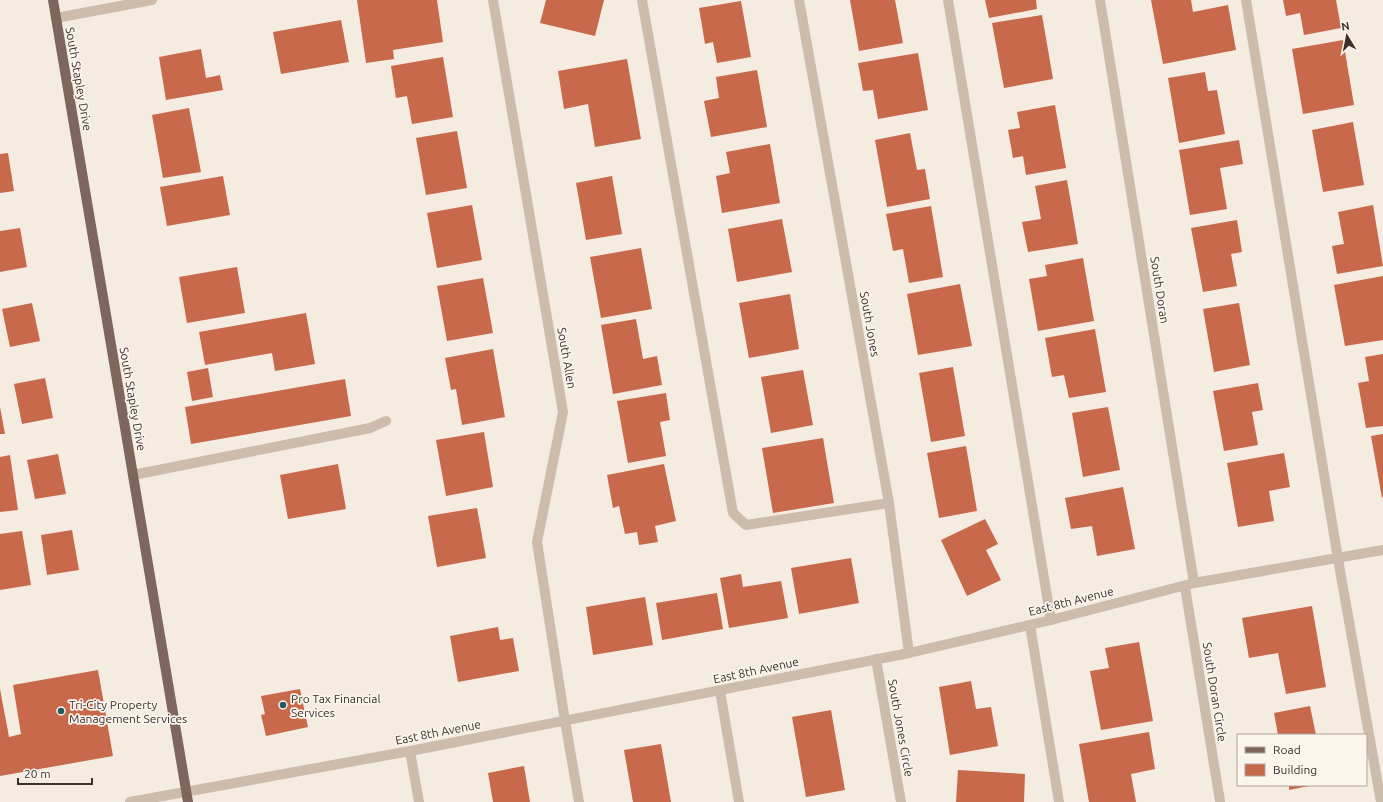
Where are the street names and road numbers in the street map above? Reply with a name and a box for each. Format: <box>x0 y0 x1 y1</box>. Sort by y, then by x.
street label: South Stapley Drive <box>63 26 95 132</box>
street label: South Doran <box>1148 256 1172 324</box>
street label: South Jones <box>858 290 882 358</box>
street label: South Allen <box>555 326 579 390</box>
street label: South Stapley Drive <box>117 346 149 452</box>
street label: East 8th Avenue <box>1027 584 1115 618</box>
street label: South Doran Circle <box>1201 641 1229 743</box>
street label: East 8th Avenue <box>712 655 800 685</box>
street label: South Jones Circle <box>886 678 916 778</box>
street label: East 8th Avenue <box>394 717 482 747</box>

